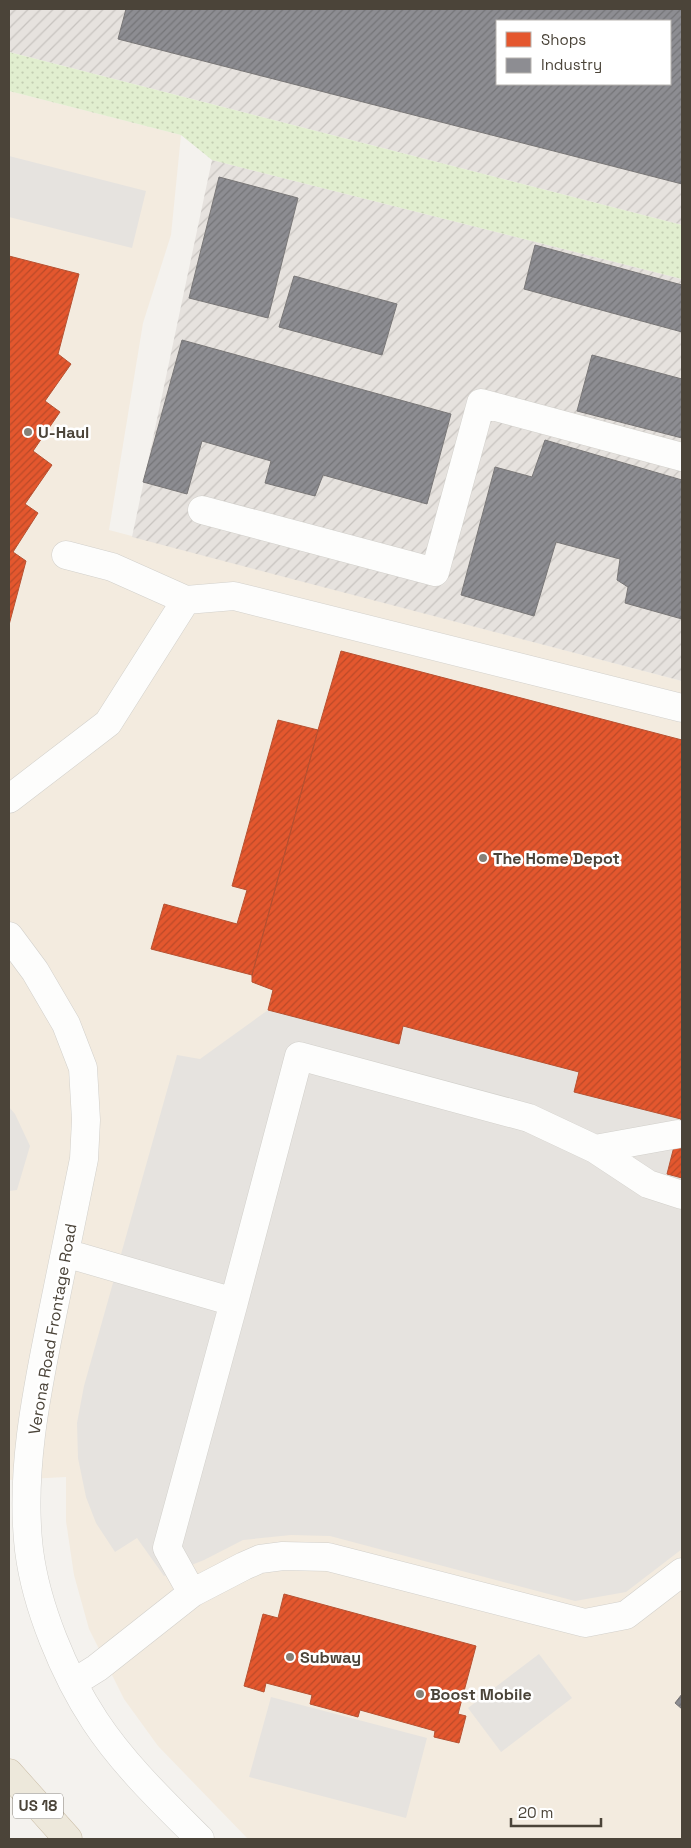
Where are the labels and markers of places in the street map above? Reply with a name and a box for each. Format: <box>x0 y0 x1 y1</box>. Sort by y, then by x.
place label: U-Haul <box>38 422 89 443</box>
marker: U-Haul <box>22 426 34 438</box>
place label: The Home Depot <box>493 848 620 869</box>
marker: The Home Depot <box>477 852 489 864</box>
place label: Subway <box>300 1647 361 1668</box>
marker: Subway <box>284 1651 296 1663</box>
place label: Boost Mobile <box>430 1684 532 1705</box>
marker: Boost Mobile <box>414 1688 426 1700</box>

